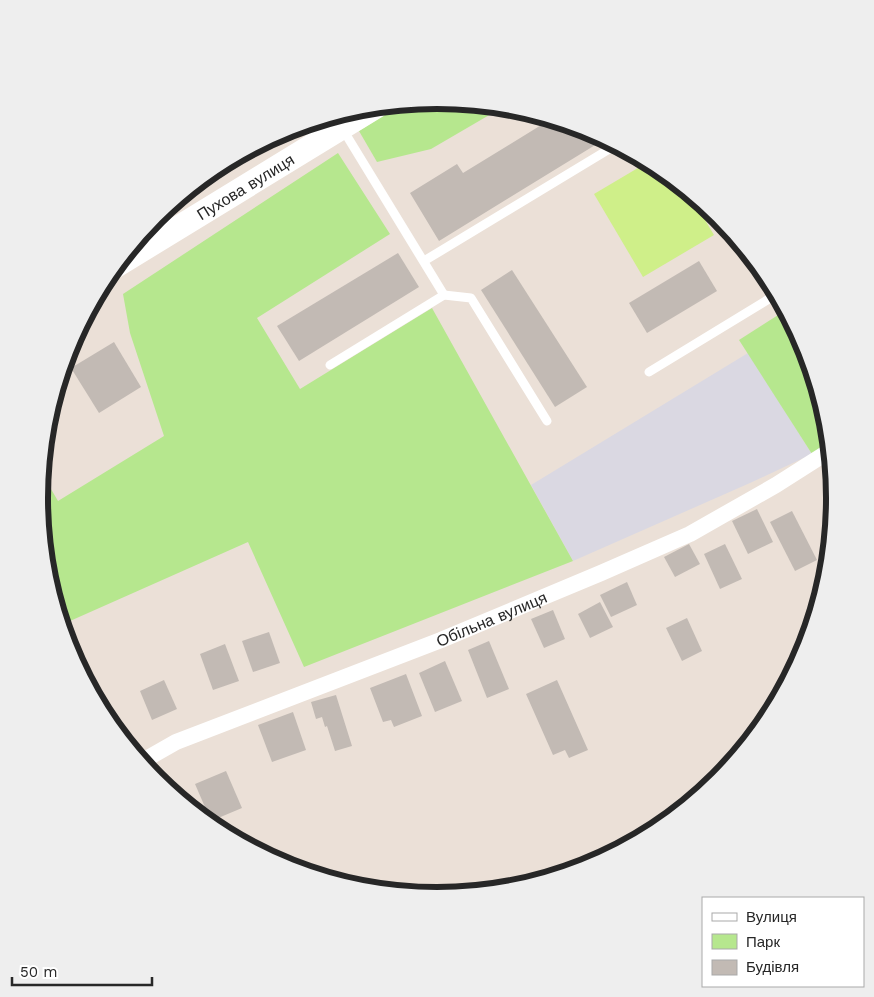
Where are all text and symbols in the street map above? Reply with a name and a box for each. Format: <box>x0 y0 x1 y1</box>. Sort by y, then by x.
street label: Пухова вулиця <box>193 150 298 224</box>
street label: Обільна вулиця <box>434 588 550 651</box>
legend <box>702 897 864 987</box>
text: Вулиця <box>746 908 797 926</box>
text: Парк <box>746 933 780 951</box>
scale bar <box>12 954 152 986</box>
text: Будівля <box>746 958 799 976</box>
text: 50 m <box>20 963 57 981</box>

